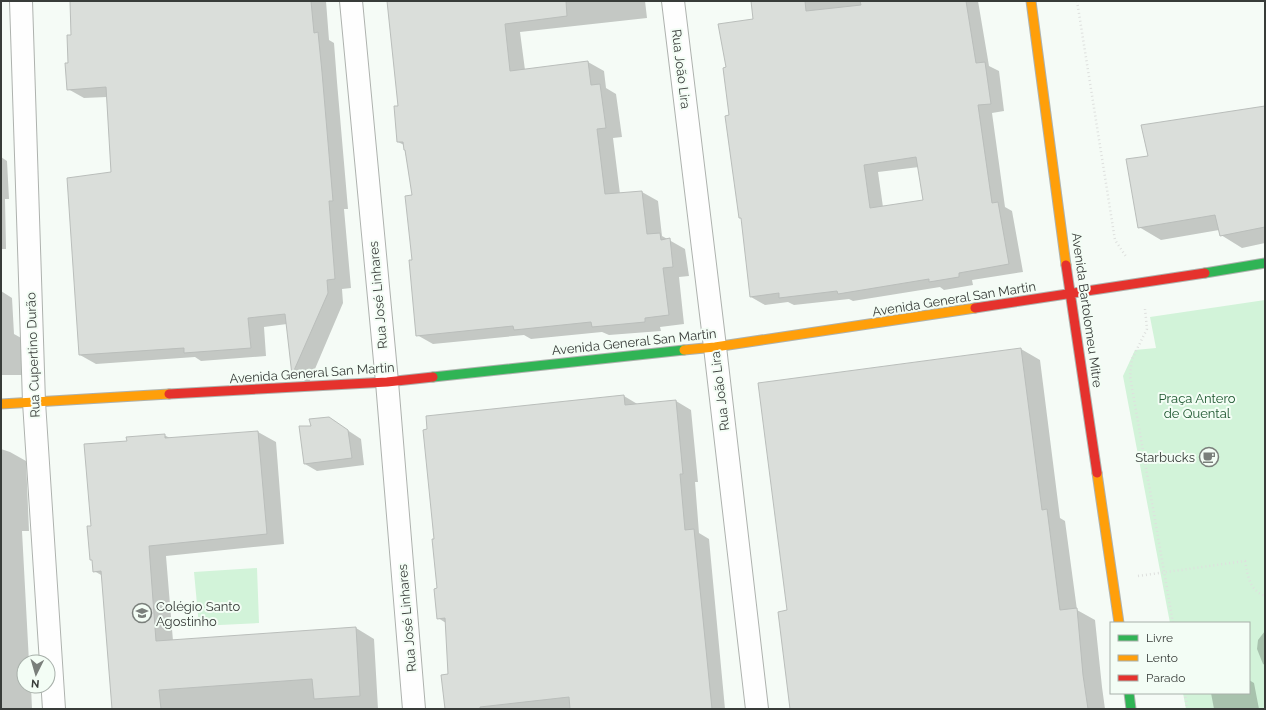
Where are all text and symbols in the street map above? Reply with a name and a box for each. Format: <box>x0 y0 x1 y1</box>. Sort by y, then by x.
street label: Rua João Lira <box>669 28 693 110</box>
street label: Avenida Bartolomeu Mitre <box>1069 232 1105 389</box>
street label: Rua José Linhares <box>366 240 390 350</box>
street label: Avenida General San Martin <box>871 279 1037 319</box>
street label: Rua Cupertino Durão <box>23 292 43 418</box>
street label: Avenida General San Martin <box>551 326 717 358</box>
street label: Rua João Lira <box>708 350 732 432</box>
street label: Avenida General San Martin <box>229 360 395 386</box>
park label: Praça Antero de Quental <box>1158 391 1236 421</box>
cafe icon: Starbucks <box>1198 446 1220 468</box>
place label: Starbucks <box>1135 450 1195 465</box>
street label: Rua José Linhares <box>395 563 419 673</box>
place label: Colégio Santo Agostinho <box>156 599 240 629</box>
school or university icon: Colégio Santo Agostinho <box>131 602 153 624</box>
legend <box>1110 622 1250 694</box>
text: Livre <box>1146 631 1173 645</box>
text: Lento <box>1146 651 1178 665</box>
north arrow <box>16 654 56 694</box>
text: Parado <box>1146 671 1185 685</box>
text: N <box>30 677 40 690</box>

